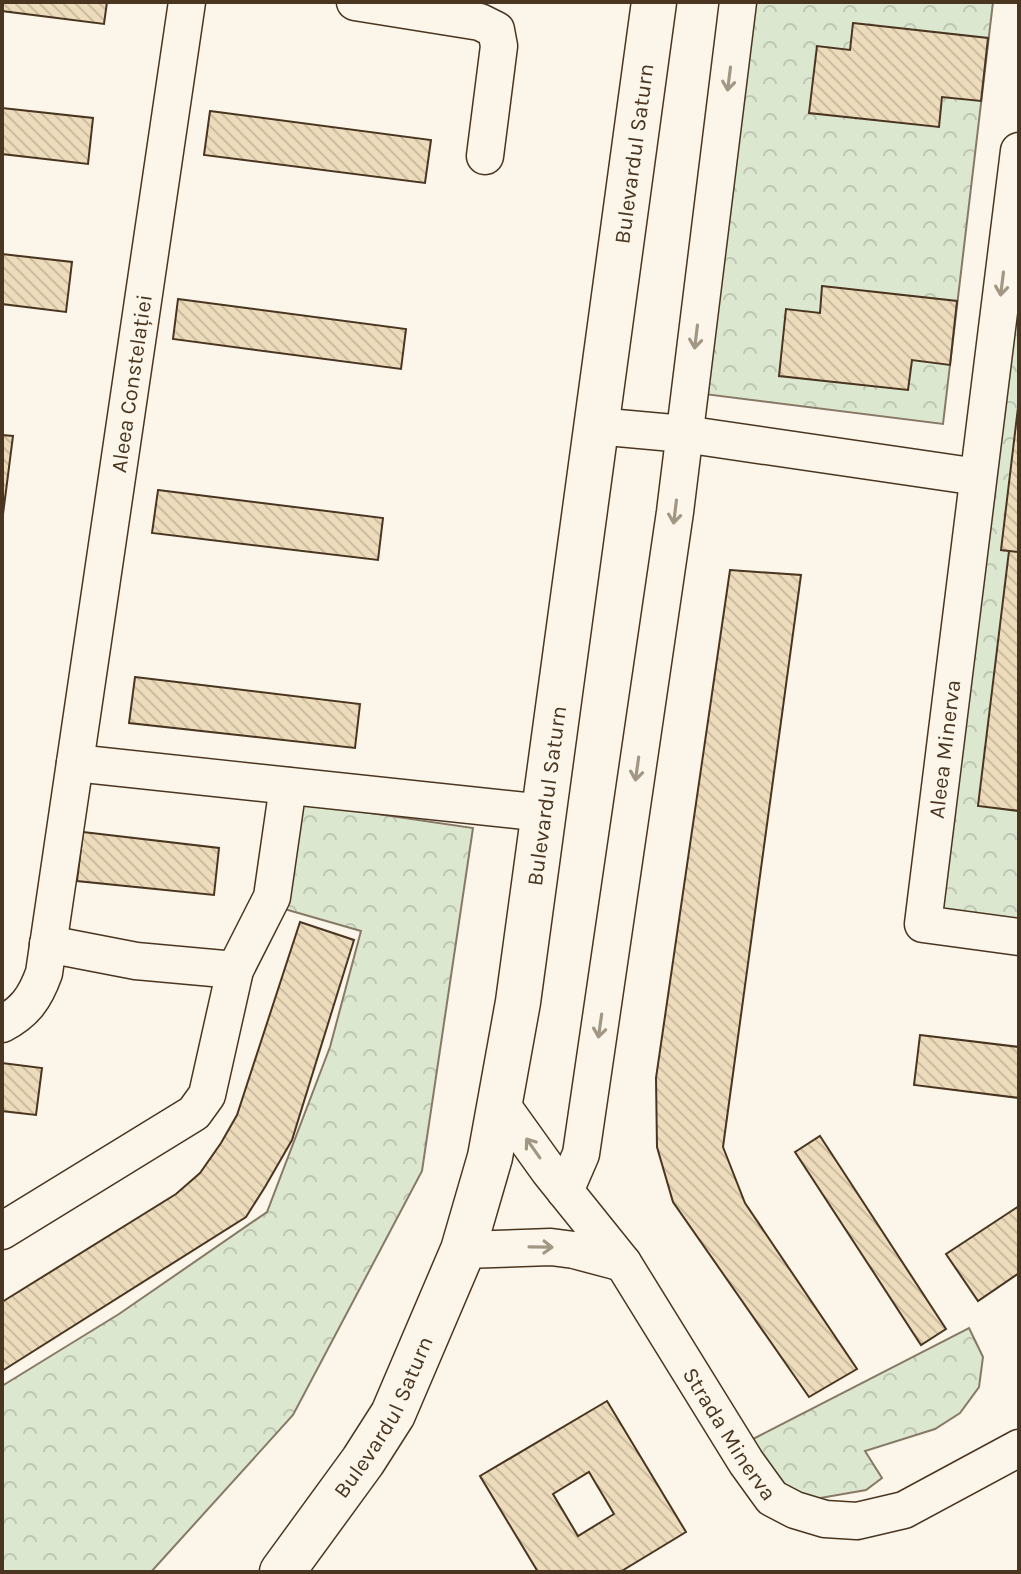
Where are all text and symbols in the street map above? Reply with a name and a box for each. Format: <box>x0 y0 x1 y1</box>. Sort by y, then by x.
street label: Bulevardul Saturn <box>609 62 659 246</box>
one-way arrow <box>721 65 736 92</box>
one-way arrow <box>995 270 1010 297</box>
street label: Aleea Constelației <box>106 293 158 474</box>
one-way arrow <box>688 324 703 349</box>
one-way arrow <box>667 499 682 524</box>
street label: Aleea Minerva <box>924 678 966 820</box>
street label: Bulevardul Saturn <box>522 704 572 888</box>
one-way arrow <box>629 756 644 781</box>
one-way arrow <box>592 1013 607 1038</box>
one-way arrow <box>524 1137 541 1159</box>
one-way arrow <box>527 1239 554 1255</box>
street label: Bulevardul Saturn <box>328 1332 439 1503</box>
street label: Strada Minerva <box>677 1363 782 1506</box>

